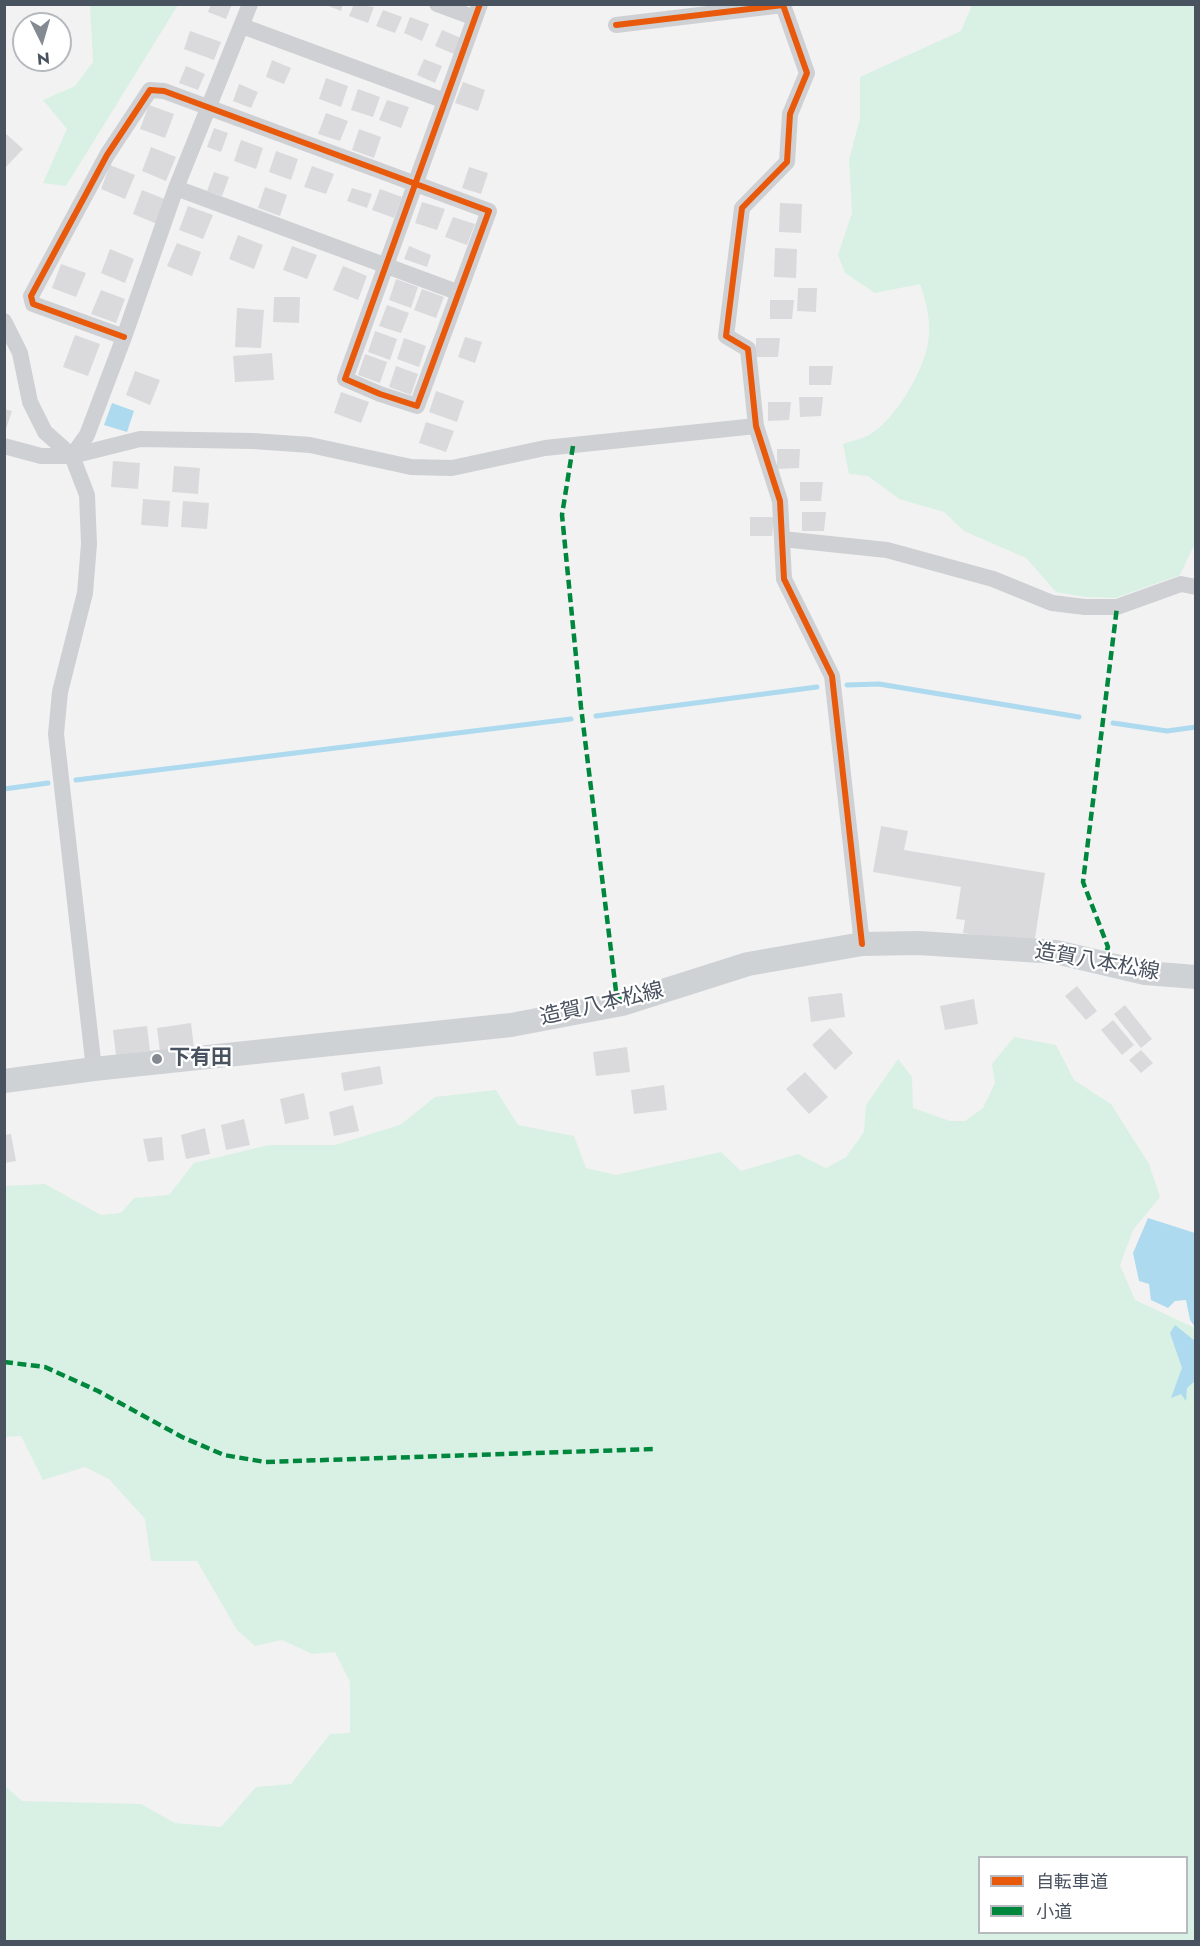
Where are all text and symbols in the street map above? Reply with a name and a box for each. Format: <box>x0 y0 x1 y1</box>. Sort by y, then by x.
north arrow <box>12 12 72 72</box>
text: N <box>36 46 51 70</box>
street label: 造賀八本松線 <box>1033 940 1161 986</box>
street label: 造賀八本松線 <box>538 979 666 1031</box>
place label: 下有田 <box>169 1046 232 1072</box>
marker: 下有田 <box>150 1052 164 1066</box>
legend <box>978 1856 1188 1934</box>
text: 自転車道 <box>1036 1869 1108 1895</box>
text: 小道 <box>1036 1899 1072 1925</box>

